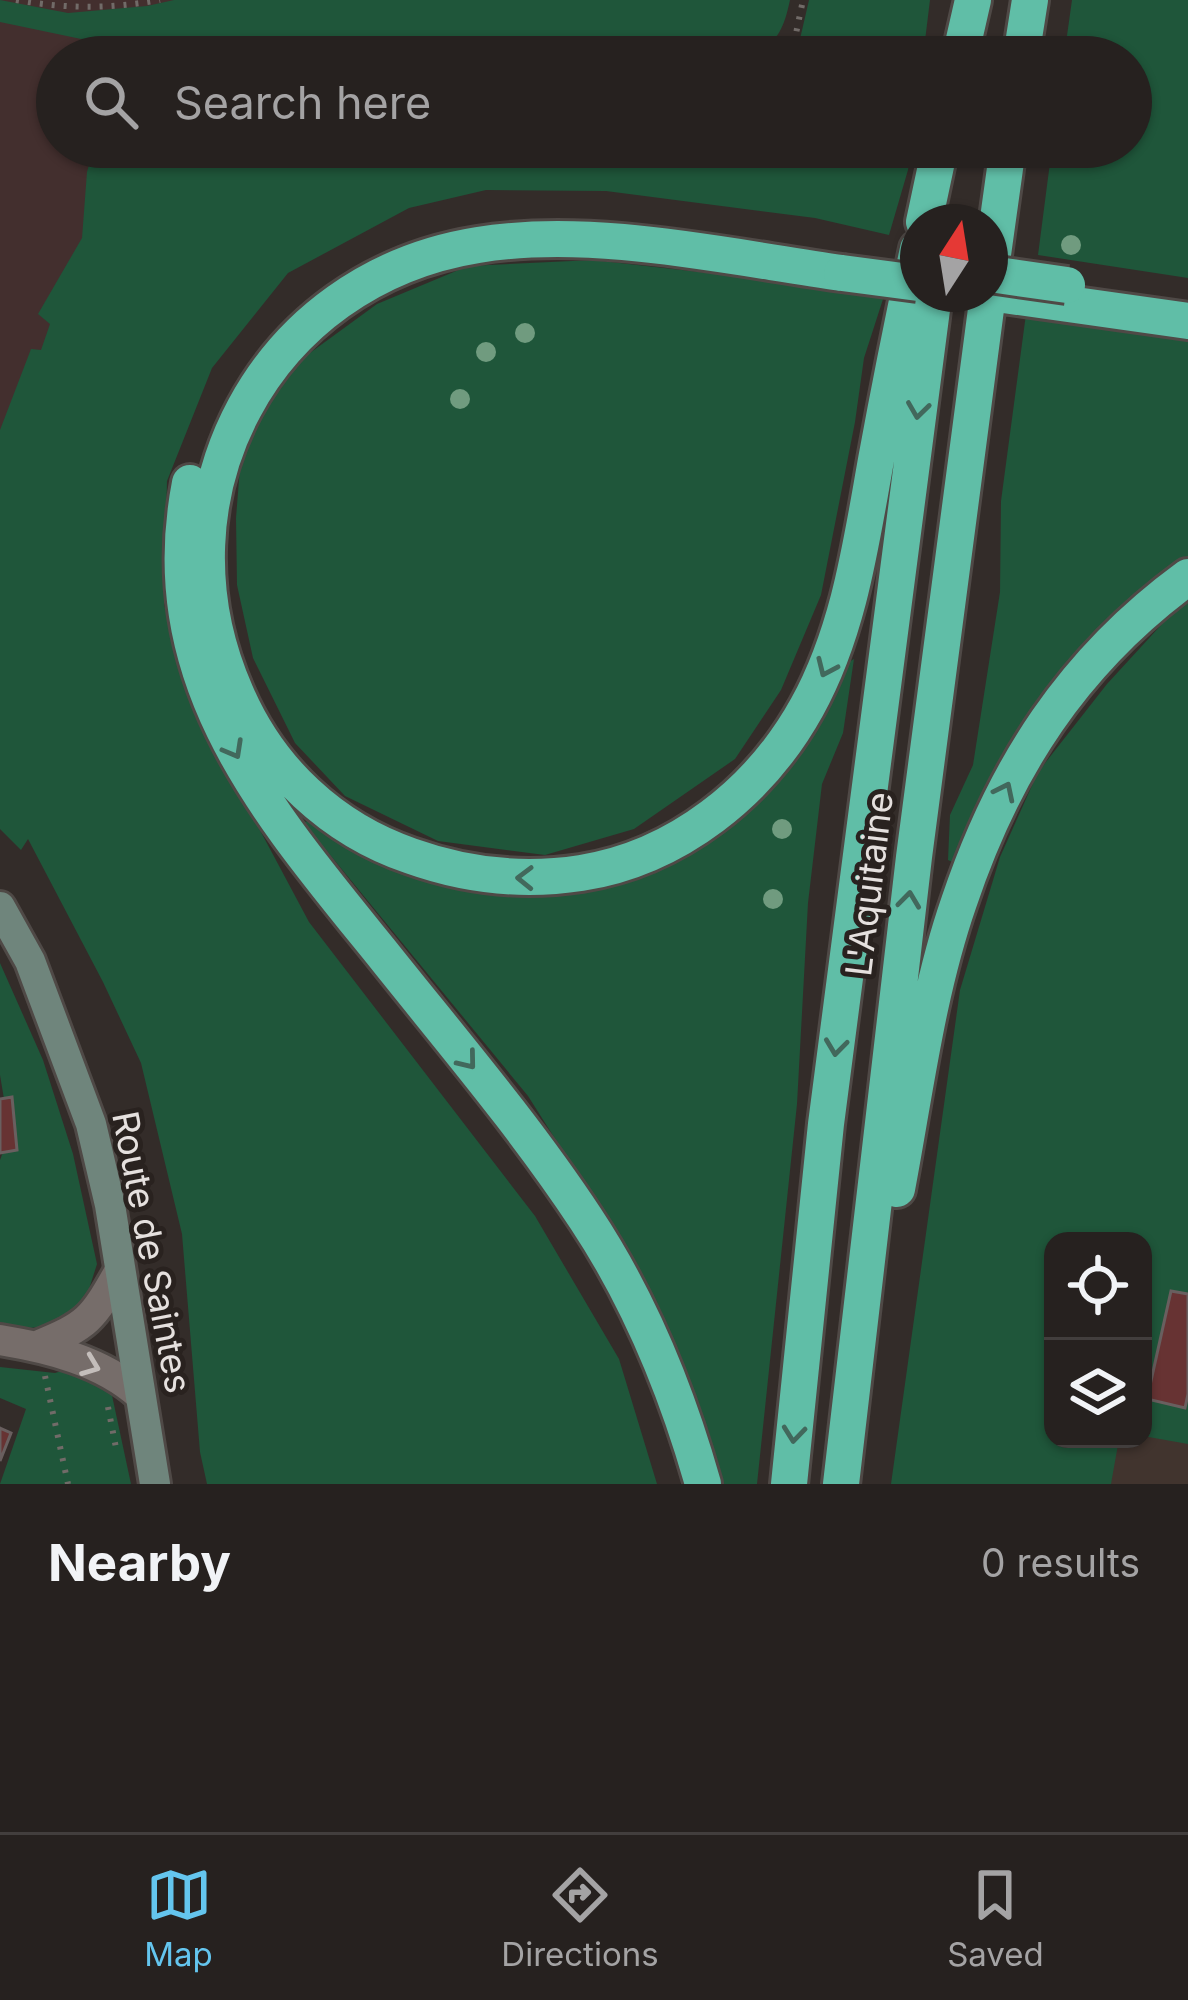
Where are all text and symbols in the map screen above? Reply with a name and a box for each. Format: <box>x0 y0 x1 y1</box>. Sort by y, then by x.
search box <box>36 36 1152 168</box>
icon: search <box>78 69 144 135</box>
text: Search here <box>174 75 431 130</box>
north arrow <box>900 204 1008 312</box>
one-way arrow <box>906 400 932 420</box>
one-way arrow <box>816 656 840 678</box>
one-way arrow <box>219 738 242 759</box>
one-way arrow <box>990 782 1013 804</box>
street label: L'Aquitaine <box>836 789 902 979</box>
one-way arrow <box>515 865 533 891</box>
one-way arrow <box>895 891 921 910</box>
one-way arrow <box>823 1037 849 1056</box>
one-way arrow <box>454 1047 476 1069</box>
street label: Route de Saintes <box>103 1107 201 1397</box>
map controls <box>1044 1232 1152 1448</box>
button: locate <box>1044 1232 1152 1340</box>
button: layers <box>1044 1340 1152 1448</box>
one-way arrow <box>80 1351 101 1376</box>
one-way arrow <box>782 1425 807 1444</box>
text: Nearby <box>48 1532 231 1593</box>
text: 0 results <box>981 1539 1140 1586</box>
tab: Map <box>144 1862 213 1974</box>
tab: Directions <box>501 1862 659 1974</box>
tab: Saved <box>947 1862 1044 1974</box>

